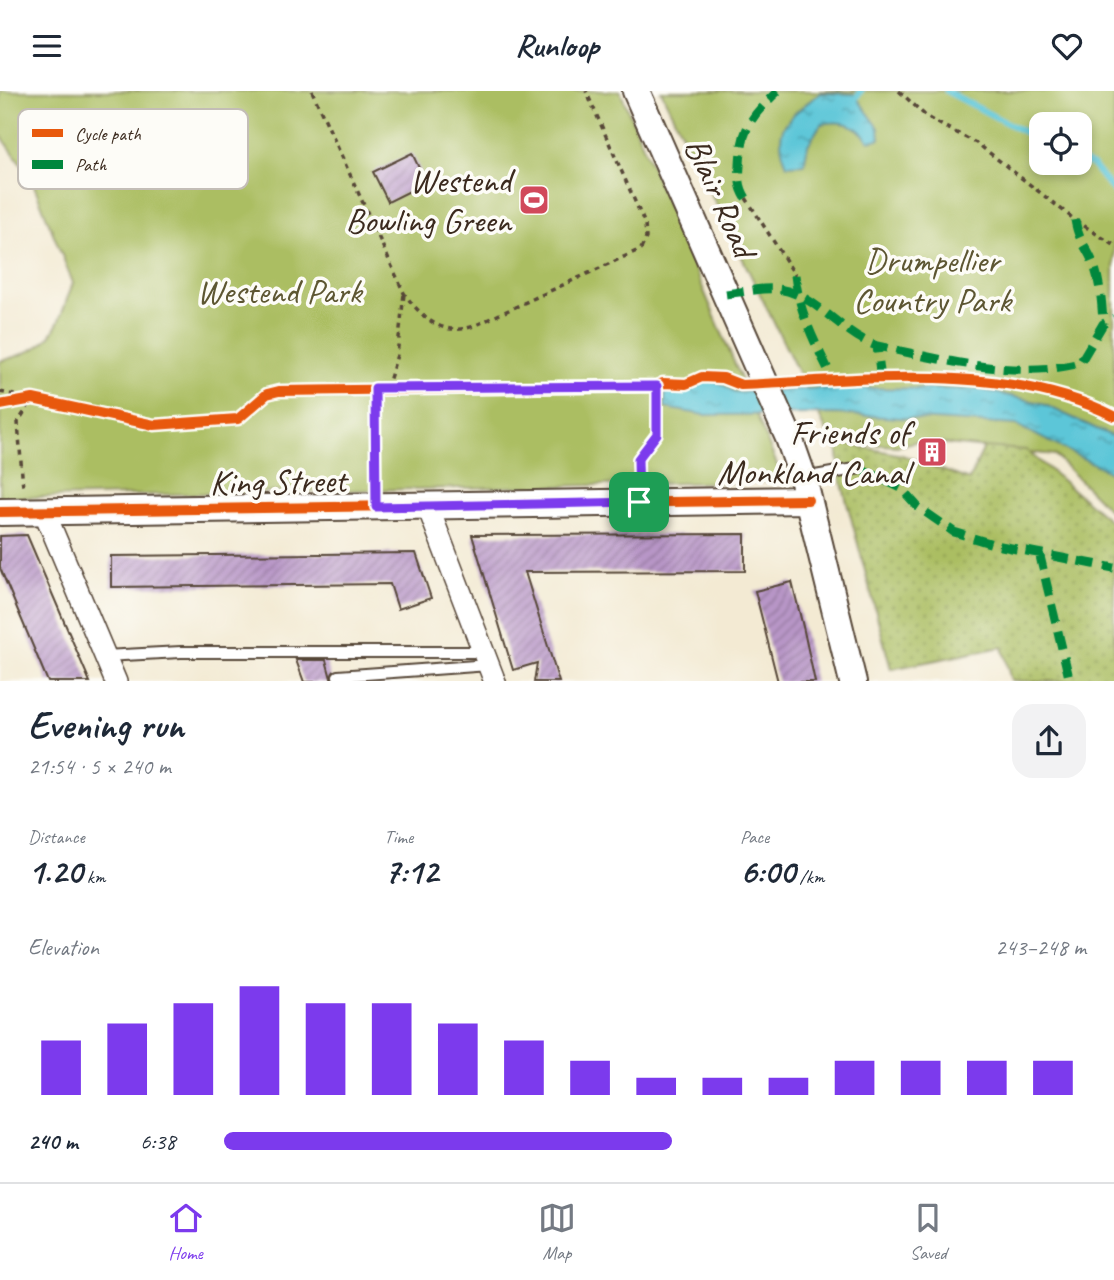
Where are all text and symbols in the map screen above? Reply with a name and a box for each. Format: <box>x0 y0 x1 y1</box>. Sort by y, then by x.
text: Runloop <box>515 25 599 66</box>
icon: menu <box>28 27 66 65</box>
icon: heart <box>1048 27 1086 65</box>
legend <box>18 109 248 189</box>
map controls <box>1029 112 1092 175</box>
button: locate <box>1029 112 1092 175</box>
text: Cycle path <box>75 122 141 146</box>
street label: Blair Road <box>674 130 769 269</box>
text: Path <box>75 153 108 177</box>
place label: Westend Bowling Green <box>345 158 516 243</box>
sports icon: Westend Bowling Green <box>517 183 551 217</box>
park label: Drumpellier Country Park <box>853 238 1013 323</box>
park label: Westend Park <box>197 269 363 314</box>
place label: Friends of Monkland Canal <box>717 410 916 495</box>
building icon: Friends of Monkland Canal <box>915 435 949 469</box>
street label: King Street <box>209 458 350 505</box>
pin <box>609 472 669 532</box>
icon: arrive <box>620 483 658 521</box>
text: Evening run <box>28 702 184 749</box>
button: share <box>1012 704 1086 778</box>
text: 21:54 · 5 × 240 m <box>28 752 171 781</box>
text: Distance <box>28 825 85 849</box>
text: Time <box>384 825 413 849</box>
text: Pace <box>740 825 769 849</box>
text: 1.20 <box>28 849 82 894</box>
text: 7:12 <box>384 849 438 894</box>
text: 6:00 <box>740 849 795 894</box>
text: km <box>82 865 105 889</box>
text: /km <box>795 865 824 889</box>
text: Elevation <box>28 933 99 962</box>
text: 243–248 m <box>995 933 1086 962</box>
text: 240 m <box>28 1127 78 1156</box>
text: 6:38 <box>140 1127 176 1156</box>
tab: Home <box>167 1199 205 1265</box>
tab: Map <box>538 1199 576 1265</box>
tab: Saved <box>909 1199 947 1265</box>

